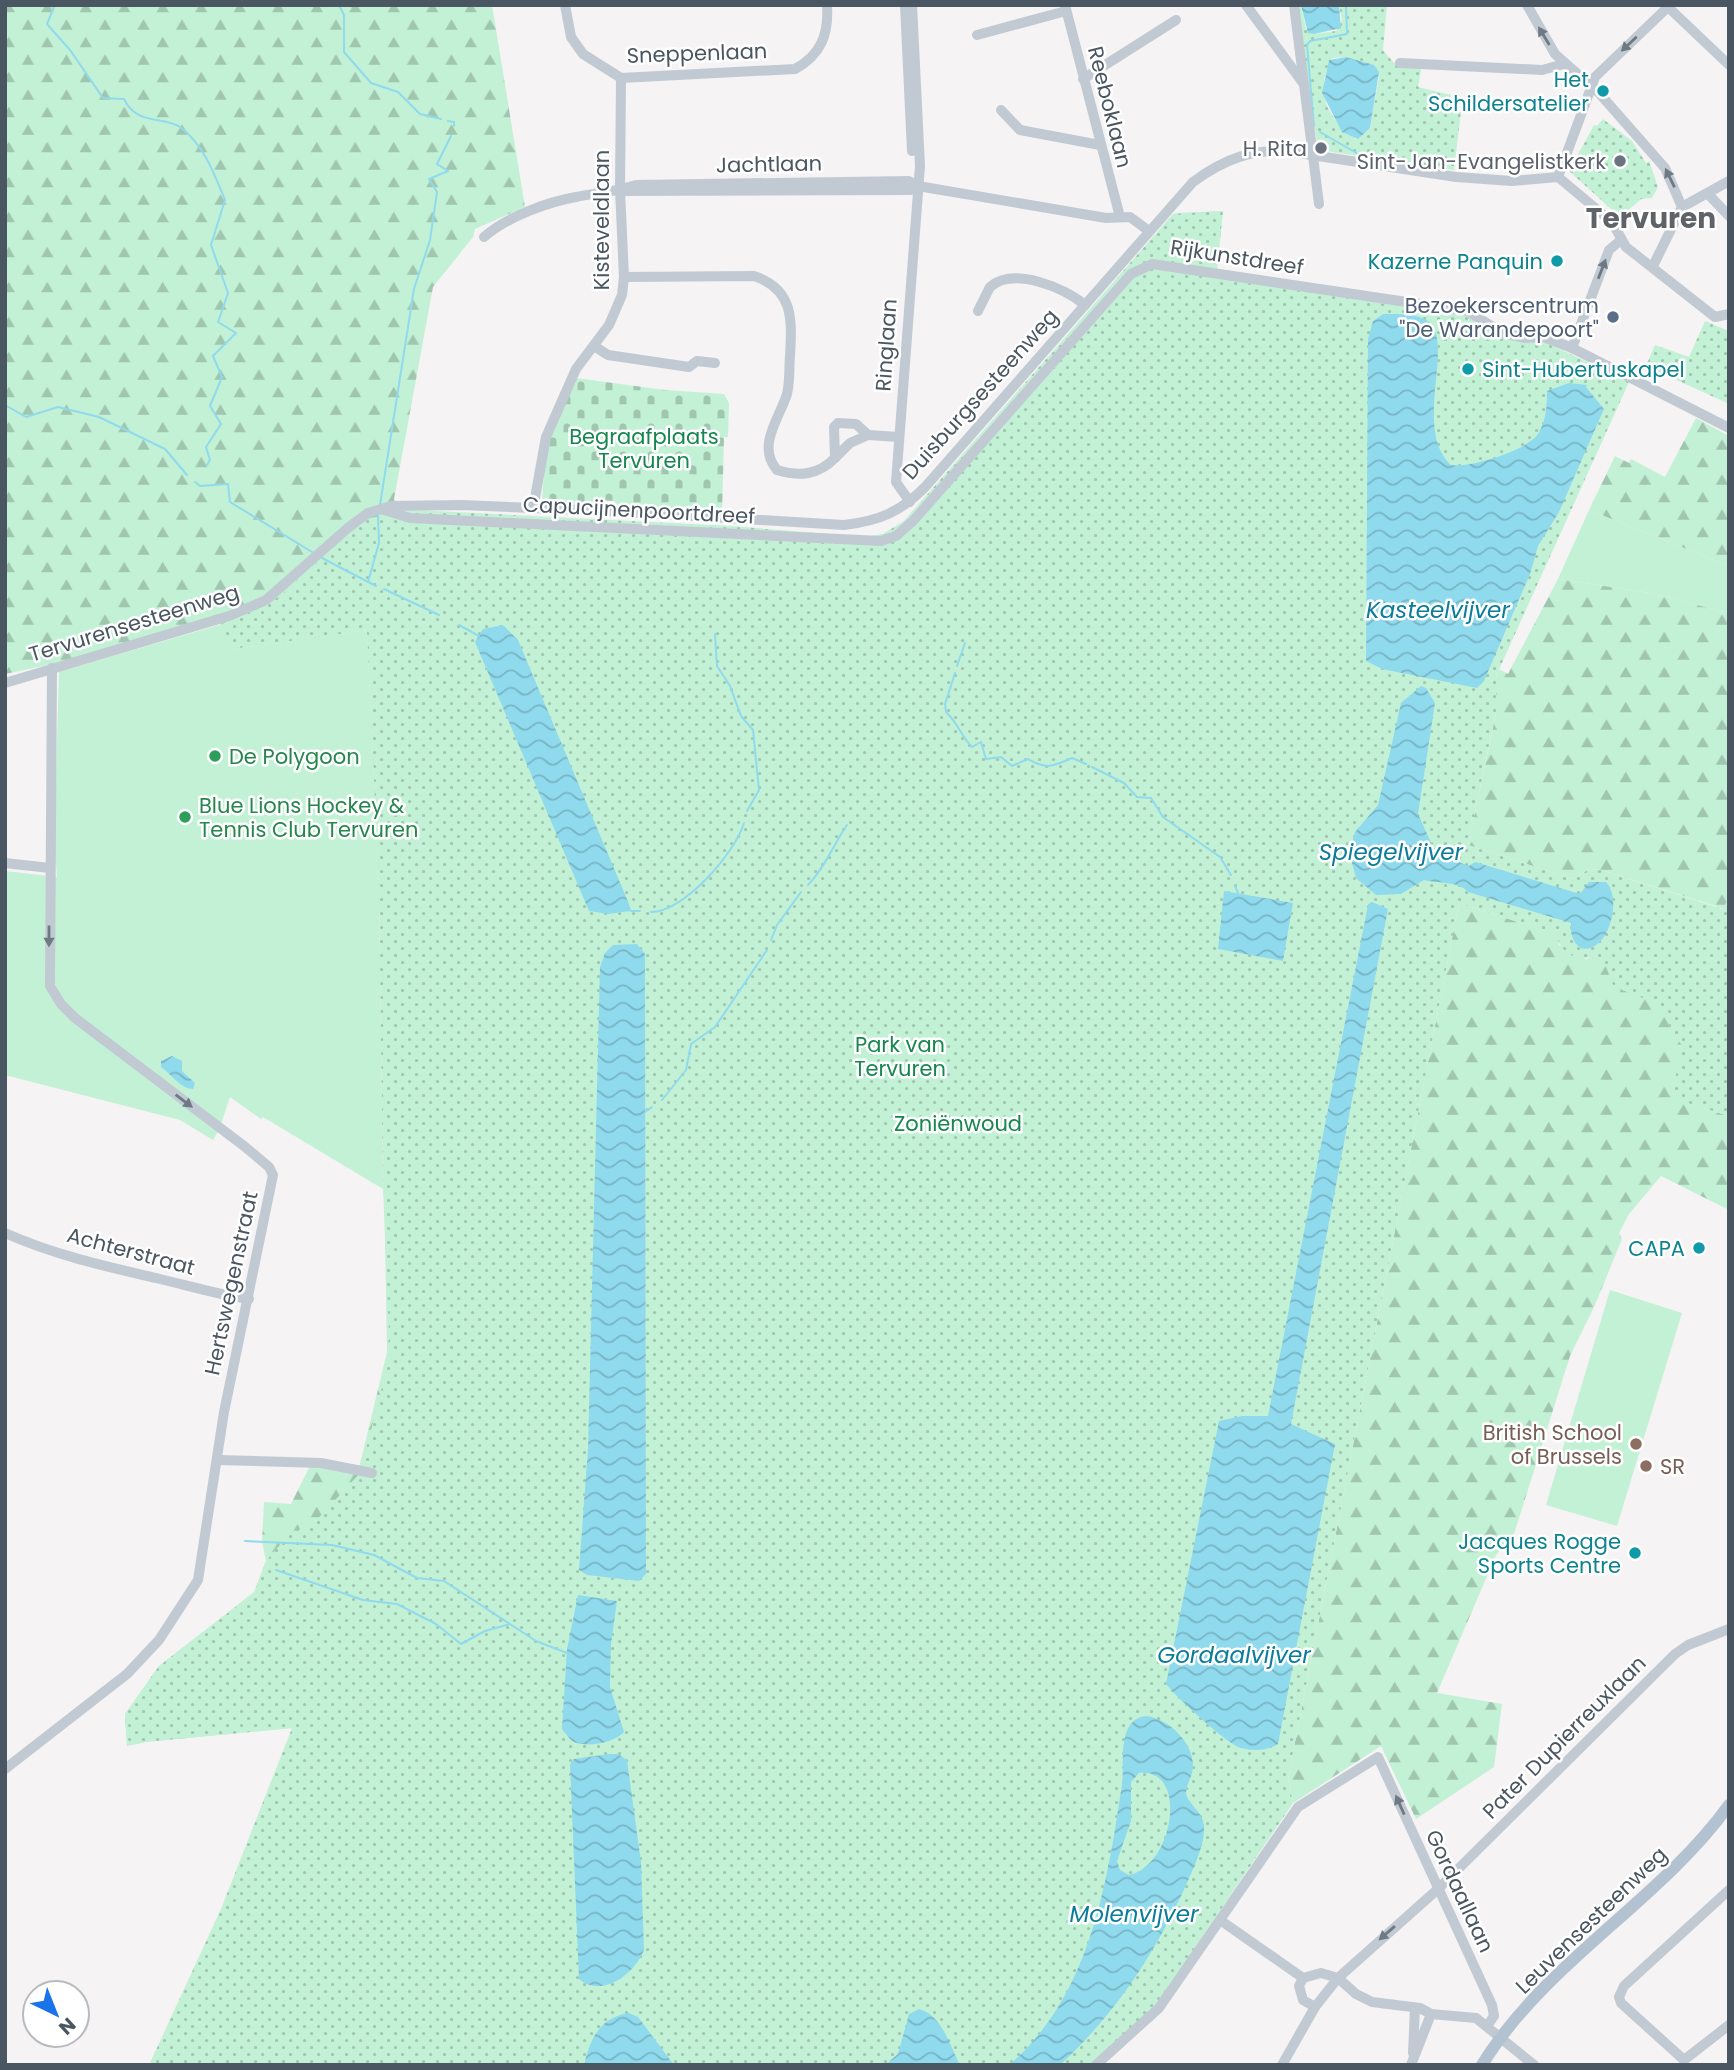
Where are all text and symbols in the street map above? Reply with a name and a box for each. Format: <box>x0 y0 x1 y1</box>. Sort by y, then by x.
one-way arrow <box>1537 26 1550 45</box>
street label: Sneppenlaan <box>626 36 768 70</box>
one-way arrow <box>1621 36 1638 52</box>
street label: Reeboklaan <box>1081 43 1139 171</box>
place label: Het Schildersatelier <box>1428 65 1589 118</box>
marker: Het Schildersatelier <box>1595 83 1611 99</box>
place label: H. Rita <box>1243 134 1307 163</box>
marker: H. Rita <box>1313 140 1329 156</box>
place label: Sint-Jan-Evangelistkerk <box>1357 147 1606 176</box>
street label: Jachtlaan <box>716 149 822 179</box>
street label: Kisteveldlaan <box>587 150 616 290</box>
marker: Sint-Jan-Evangelistkerk <box>1612 153 1628 169</box>
one-way arrow <box>1664 168 1675 188</box>
district label: Tervuren <box>1586 199 1716 238</box>
street label: Rijkunstdreef <box>1168 232 1306 282</box>
place label: Kazerne Panquin <box>1368 247 1543 276</box>
marker: Kazerne Panquin <box>1549 253 1565 269</box>
one-way arrow <box>1596 258 1607 279</box>
place label: Bezoekerscentrum "De Warandepoort" <box>1399 291 1599 344</box>
street label: Ringlaan <box>868 298 904 392</box>
street label: Duisburgsesteenweg <box>895 302 1065 486</box>
marker: Bezoekerscentrum "De Warandepoort" <box>1605 309 1621 325</box>
place label: Sint-Hubertuskapel <box>1482 355 1685 384</box>
marker: Sint-Hubertuskapel <box>1460 361 1476 377</box>
park label: Begraafplaats Tervuren <box>569 422 719 475</box>
street label: Capucijnenpoortdreef <box>522 489 756 531</box>
street label: Tervurensesteenweg <box>25 577 243 669</box>
water label: Kasteelvijver <box>1366 594 1511 626</box>
place label: De Polygoon <box>229 742 360 771</box>
marker: De Polygoon <box>207 748 223 764</box>
place label: Blue Lions Hockey & Tennis Club Tervuren <box>199 791 418 844</box>
marker: Blue Lions Hockey & Tennis Club Tervuren <box>177 809 193 825</box>
water label: Spiegelvijver <box>1319 836 1465 868</box>
one-way arrow <box>43 926 55 948</box>
park label: Park van Tervuren <box>854 1030 946 1083</box>
one-way arrow <box>175 1093 193 1107</box>
park label: Zoniënwoud <box>894 1109 1022 1138</box>
street label: Hertswegenstraat <box>197 1188 265 1378</box>
street label: Achterstraat <box>64 1220 198 1282</box>
place label: CAPA <box>1628 1234 1685 1263</box>
marker: CAPA <box>1691 1240 1707 1256</box>
place label: British School of Brussels <box>1483 1418 1622 1471</box>
marker: British School of Brussels <box>1628 1436 1644 1452</box>
place label: SR <box>1660 1452 1685 1481</box>
marker: SR <box>1638 1458 1654 1474</box>
place label: Jacques Rogge Sports Centre <box>1458 1527 1621 1580</box>
marker: Jacques Rogge Sports Centre <box>1627 1545 1643 1561</box>
water label: Gordaalvijver <box>1157 1639 1312 1671</box>
street label: Pater Dupierreuxlaan <box>1476 1649 1652 1825</box>
one-way arrow <box>1394 1794 1405 1815</box>
street label: Gordaallaan <box>1419 1825 1501 1957</box>
street label: Leuvensesteenweg <box>1509 1840 1673 2000</box>
water label: Molenvijver <box>1069 1898 1200 1930</box>
one-way arrow <box>1378 1925 1396 1941</box>
north arrow <box>21 1979 91 2049</box>
text: N <box>53 2011 82 2041</box>

